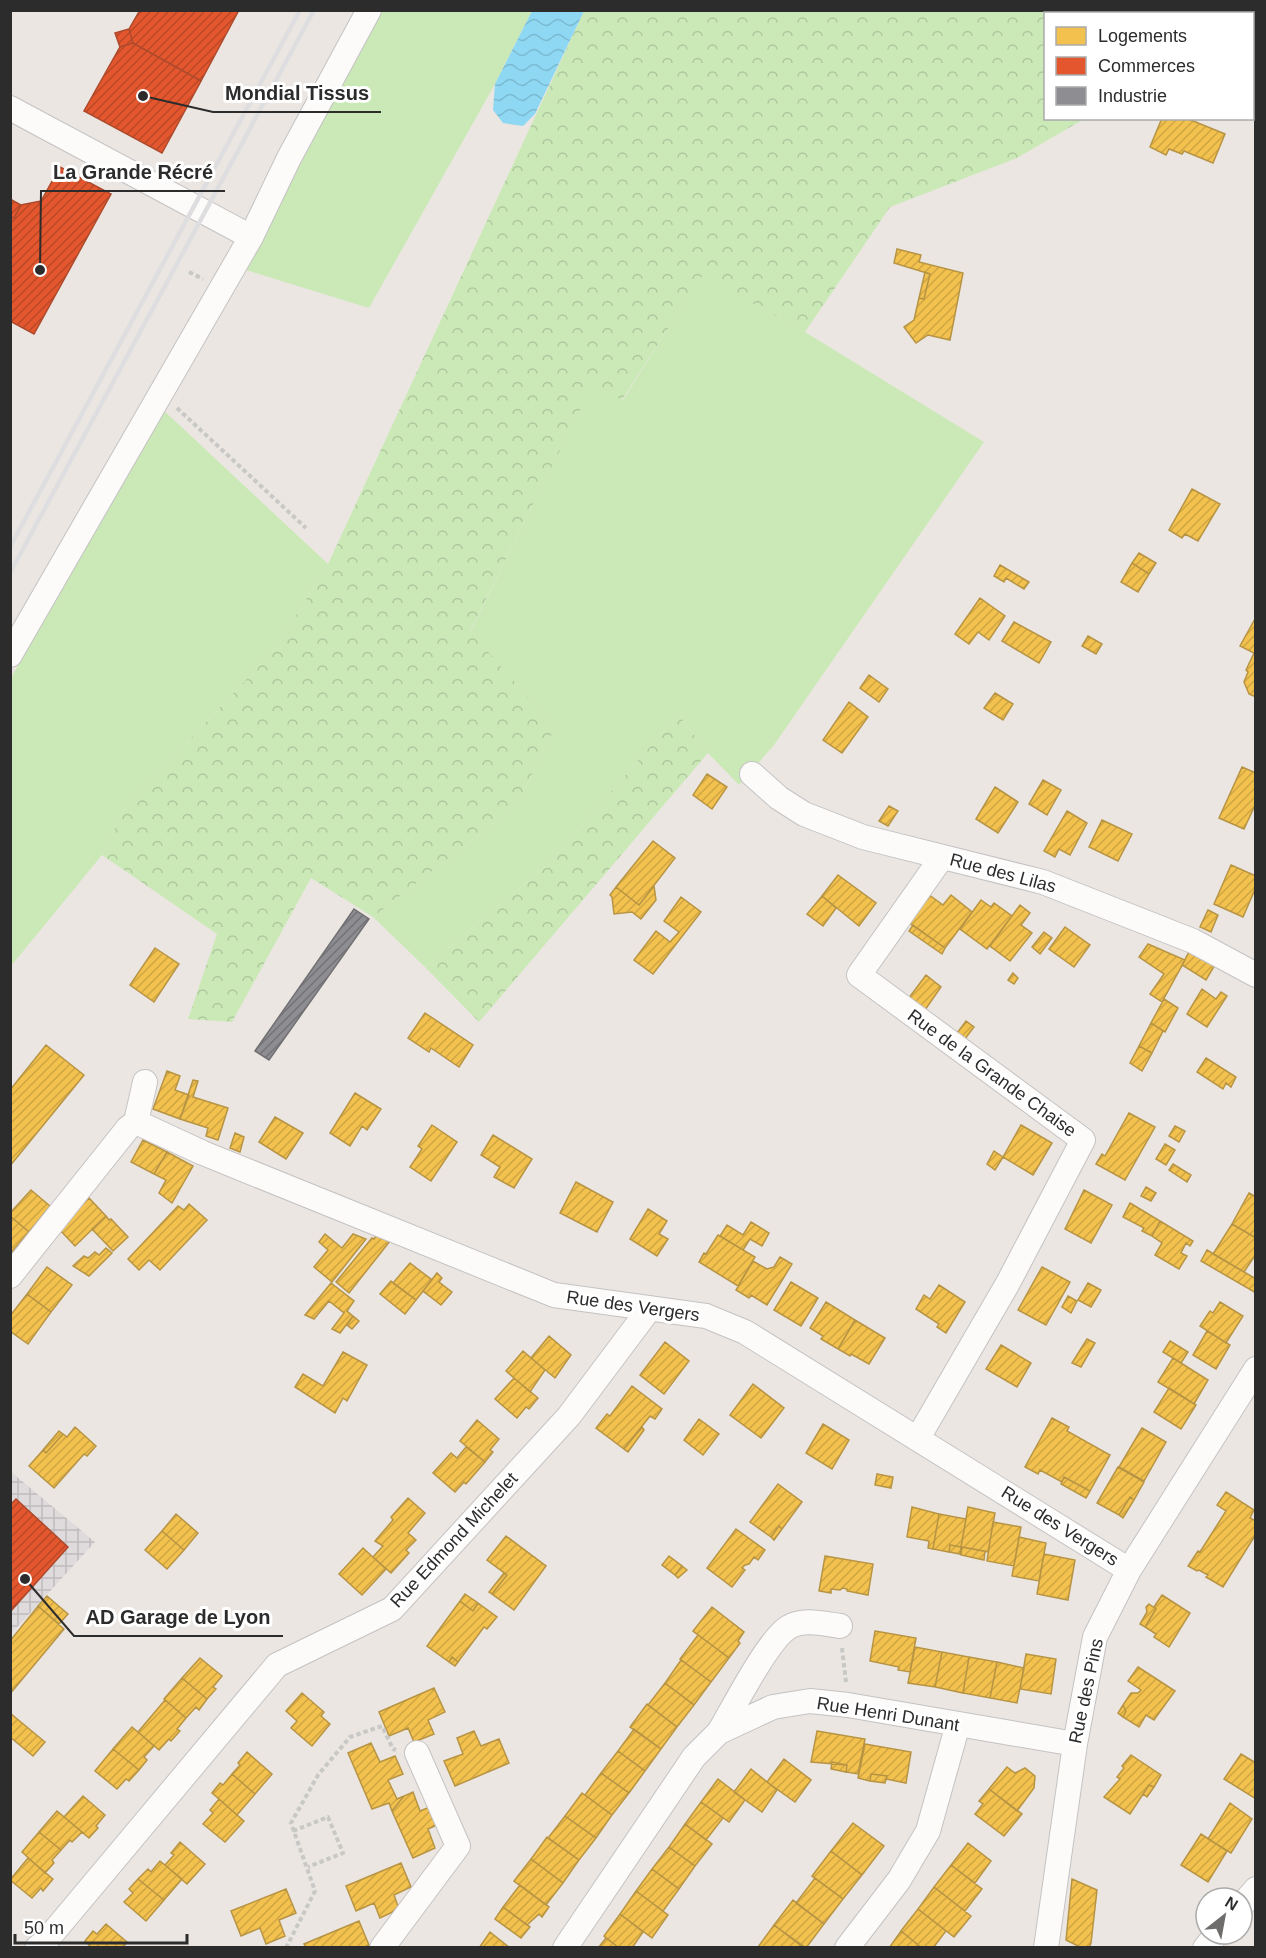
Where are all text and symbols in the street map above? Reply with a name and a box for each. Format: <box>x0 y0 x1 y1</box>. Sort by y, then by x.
legend <box>1044 12 1254 120</box>
text: Logements <box>1098 26 1187 46</box>
text: Commerces <box>1098 56 1195 76</box>
callout: Mondial Tissus <box>213 74 381 112</box>
text: Mondial Tissus <box>225 82 369 104</box>
text: Industrie <box>1098 86 1167 106</box>
callout: La Grande Récré <box>41 153 225 191</box>
text: La Grande Récré <box>53 161 213 183</box>
street label: Rue des Lilas <box>948 849 1058 897</box>
street label: Rue de la Grande Chaise <box>904 1005 1080 1141</box>
street label: Rue des Vergers <box>565 1287 701 1325</box>
street label: Rue Edmond Michelet <box>386 1468 522 1612</box>
street label: Rue des Vergers <box>998 1482 1122 1570</box>
callout: AD Garage de Lyon <box>74 1598 283 1636</box>
text: AD Garage de Lyon <box>86 1606 270 1628</box>
street label: Rue des Pins <box>1065 1637 1107 1745</box>
street label: Rue Henri Dunant <box>815 1693 961 1735</box>
north arrow <box>1194 1886 1254 1946</box>
text: N <box>1222 1893 1241 1914</box>
scale bar <box>15 1907 188 1945</box>
text: 50 m <box>24 1918 64 1938</box>

